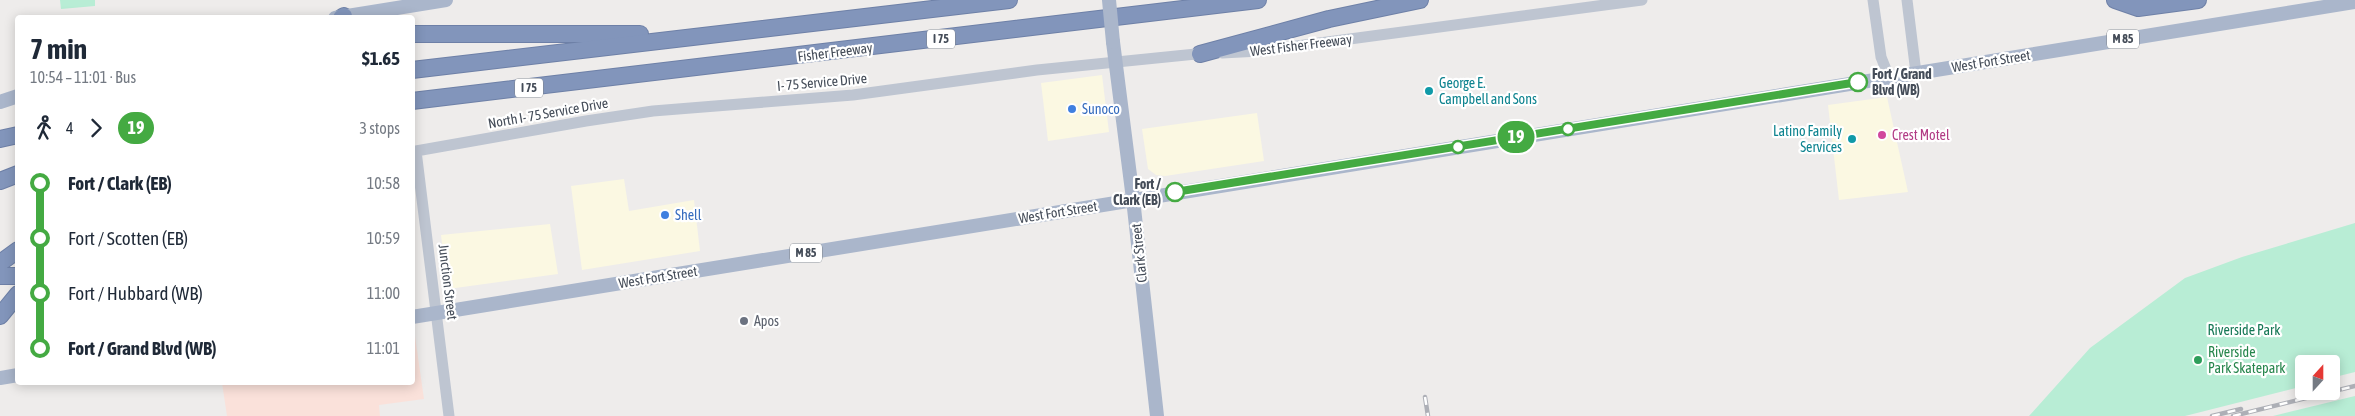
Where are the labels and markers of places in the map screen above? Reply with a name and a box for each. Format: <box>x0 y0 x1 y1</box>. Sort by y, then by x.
place label: Fort / Grand Blvd (WB) <box>1872 66 1932 98</box>
marker: Fort / Grand Blvd (WB) <box>1848 72 1868 92</box>
place label: George E. Campbell and Sons <box>1439 75 1537 107</box>
marker: George E. Campbell and Sons <box>1423 85 1435 97</box>
place label: Sunoco <box>1082 101 1120 117</box>
marker: Sunoco <box>1066 103 1078 115</box>
unlabelled marker <box>1561 122 1575 136</box>
place label: Latino Family Services <box>1773 123 1842 155</box>
place label: Crest Motel <box>1892 127 1950 143</box>
marker: Crest Motel <box>1876 129 1888 141</box>
marker: Latino Family Services <box>1846 133 1858 145</box>
unlabelled marker <box>1451 140 1465 154</box>
place label: Fort / Clark (EB) <box>1113 176 1161 208</box>
marker: Fort / Clark (EB) <box>1165 182 1185 202</box>
place label: Shell <box>675 207 702 223</box>
marker: Shell <box>659 209 671 221</box>
place label: Apos <box>754 313 779 329</box>
marker: Apos <box>738 315 750 327</box>
place label: Riverside Park Skatepark <box>2208 344 2286 376</box>
marker: Riverside Park Skatepark <box>2192 354 2204 366</box>

